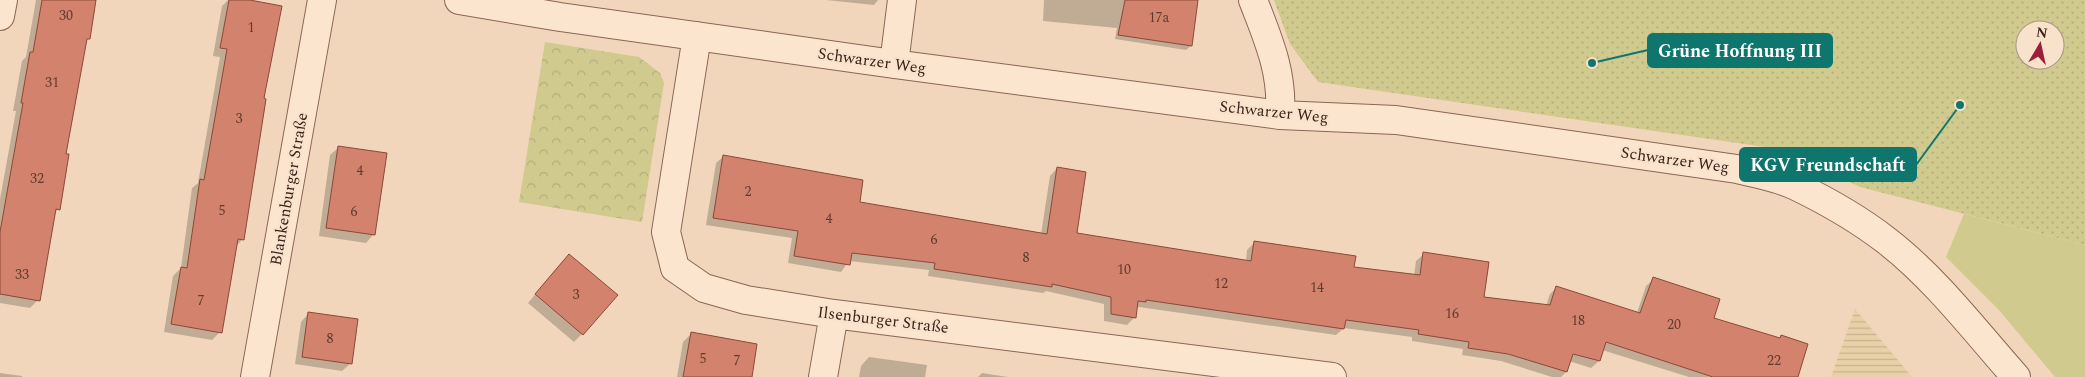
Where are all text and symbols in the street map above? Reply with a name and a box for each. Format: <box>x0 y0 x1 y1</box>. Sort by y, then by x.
house number: 30 <box>59 5 73 26</box>
house number: 17a <box>1149 7 1170 28</box>
house number: 1 <box>248 17 255 38</box>
north arrow <box>2015 20 2065 70</box>
text: N <box>2035 21 2049 44</box>
callout: Grüne Hoffnung III <box>1648 34 1832 67</box>
text: Grüne Hoffnung III <box>1658 38 1822 65</box>
street label: Schwarzer Weg <box>816 42 928 80</box>
house number: 31 <box>45 72 59 93</box>
street label: Schwarzer Weg <box>1218 94 1330 130</box>
house number: 3 <box>236 108 243 129</box>
street label: Blankenburger Straße <box>264 111 314 267</box>
street label: Schwarzer Weg <box>1619 141 1731 179</box>
callout: KGV Freundschaft <box>1740 148 1916 181</box>
text: KGV Freundschaft <box>1750 152 1906 179</box>
house number: 4 <box>357 160 364 181</box>
house number: 32 <box>30 168 44 189</box>
house number: 2 <box>745 181 752 202</box>
house number: 5 <box>219 200 226 221</box>
house number: 6 <box>351 201 358 222</box>
house number: 4 <box>826 208 833 229</box>
house number: 6 <box>931 229 938 250</box>
house number: 8 <box>1023 247 1030 268</box>
house number: 10 <box>1117 259 1131 280</box>
house number: 33 <box>15 264 29 285</box>
house number: 12 <box>1214 273 1228 294</box>
house number: 14 <box>1310 277 1324 298</box>
house number: 3 <box>573 284 580 305</box>
house number: 7 <box>198 290 205 311</box>
street label: Ilsenburger Straße <box>816 300 950 340</box>
house number: 16 <box>1445 303 1459 324</box>
house number: 18 <box>1571 310 1585 331</box>
house number: 20 <box>1667 314 1681 335</box>
house number: 8 <box>327 328 334 349</box>
house number: 5 <box>700 348 707 369</box>
house number: 7 <box>734 350 741 371</box>
house number: 22 <box>1767 350 1781 371</box>

